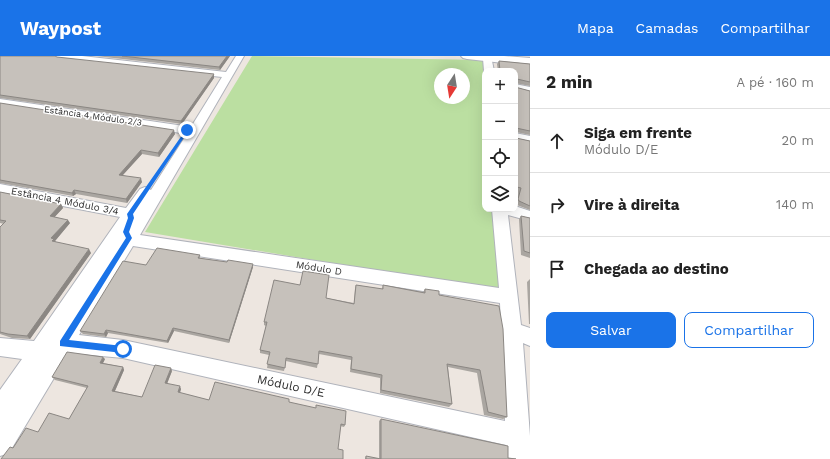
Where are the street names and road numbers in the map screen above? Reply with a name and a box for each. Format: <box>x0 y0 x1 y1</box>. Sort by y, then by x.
street label: Estância 4 Módulo 2/3 <box>43 104 143 128</box>
street label: Estância 4 Módulo 3/4 <box>10 185 120 217</box>
street label: Módulo D <box>295 259 343 277</box>
street label: Módulo D/E <box>256 372 326 400</box>

